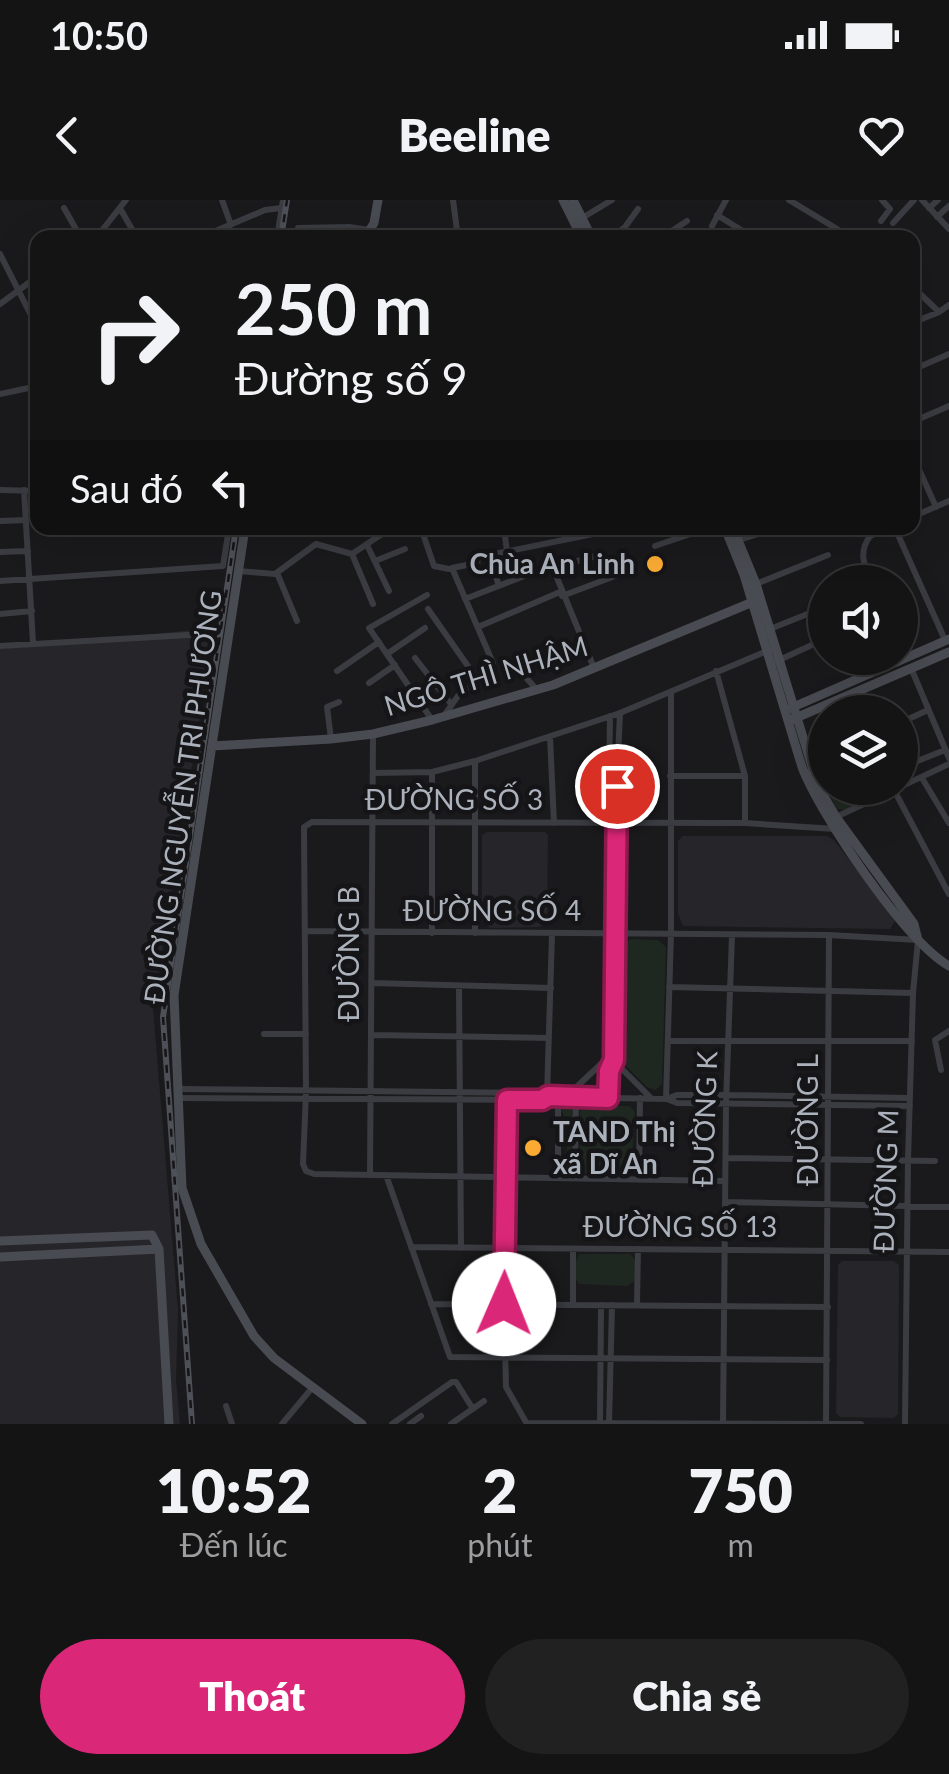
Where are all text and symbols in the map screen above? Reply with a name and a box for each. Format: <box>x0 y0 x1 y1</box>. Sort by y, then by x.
text: 10:50 <box>50 12 148 58</box>
icon: back <box>40 108 95 163</box>
text: Beeline <box>399 108 550 162</box>
icon: heart <box>854 108 909 163</box>
text: 250 m <box>235 266 432 350</box>
icon: right <box>70 270 200 400</box>
text: Đường số 9 <box>235 351 468 405</box>
icon: left <box>203 460 258 515</box>
text: Sau đó <box>70 465 183 511</box>
place label: Chùa An Linh <box>470 546 635 580</box>
marker: Chùa An Linh <box>644 553 666 575</box>
map controls <box>808 565 918 805</box>
button: sound <box>808 565 918 675</box>
street label: ĐƯỜNG NGUYỄN TRI PHƯƠNG <box>133 587 228 1006</box>
street label: NGÔ THÌ NHẬM <box>380 628 592 722</box>
button: layers <box>808 695 918 805</box>
pin <box>575 744 660 829</box>
icon: arrive <box>590 759 645 814</box>
street label: ĐƯỜNG SỐ 3 <box>365 781 543 816</box>
street label: ĐƯỜNG B <box>331 886 365 1022</box>
street label: ĐƯỜNG SỐ 4 <box>403 892 581 927</box>
street label: ĐƯỜNG K <box>685 1050 723 1188</box>
street label: ĐƯỜNG L <box>790 1054 824 1186</box>
street label: ĐƯỜNG M <box>866 1109 904 1253</box>
place label: TAND Thị xã Dĩ An <box>553 1114 676 1180</box>
marker: TAND Thị xã Dĩ An <box>522 1137 544 1159</box>
street label: ĐƯỜNG SỐ 13 <box>583 1208 777 1243</box>
position arrow <box>452 1252 556 1356</box>
text: 10:52 <box>156 1454 311 1526</box>
text: 2 <box>482 1454 517 1526</box>
text: 750 <box>689 1454 793 1526</box>
text: Đến lúc <box>180 1525 288 1564</box>
text: phút <box>467 1525 532 1564</box>
text: m <box>728 1525 754 1564</box>
button: Thoát <box>40 1639 465 1754</box>
button: Chia sẻ <box>485 1639 909 1754</box>

